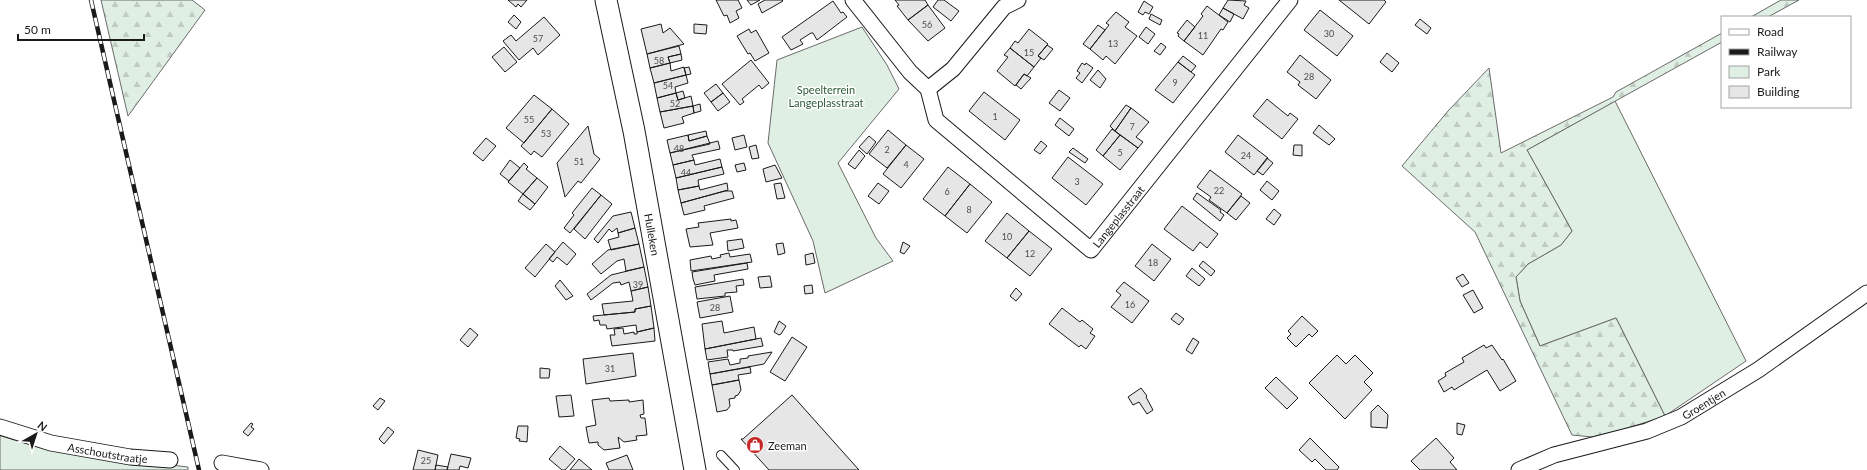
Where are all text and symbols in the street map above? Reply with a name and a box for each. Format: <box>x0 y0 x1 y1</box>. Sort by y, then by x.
scale bar <box>18 16 144 42</box>
legend <box>1721 16 1851 108</box>
house number: 56 <box>922 19 932 30</box>
text: 50 m <box>24 22 51 37</box>
text: Road <box>1757 24 1784 39</box>
house number: 30 <box>1324 28 1334 39</box>
house number: 11 <box>1198 30 1208 41</box>
house number: 57 <box>533 33 543 44</box>
house number: 13 <box>1108 38 1118 49</box>
text: Railway <box>1757 44 1798 59</box>
house number: 15 <box>1024 47 1034 58</box>
house number: 58 <box>654 55 664 66</box>
text: Park <box>1757 64 1781 79</box>
house number: 28 <box>1304 71 1314 82</box>
house number: 9 <box>1172 77 1178 88</box>
house number: 54 <box>663 80 673 91</box>
park label: Speelterrein Langeplasstraat <box>788 83 864 109</box>
text: Building <box>1757 84 1800 99</box>
house number: 52 <box>670 98 680 109</box>
house number: 1 <box>992 111 998 122</box>
house number: 55 <box>524 114 534 125</box>
house number: 7 <box>1129 121 1135 132</box>
house number: 53 <box>541 128 551 139</box>
house number: 48 <box>674 143 684 154</box>
house number: 2 <box>884 144 890 155</box>
house number: 5 <box>1117 147 1123 158</box>
house number: 24 <box>1241 150 1251 161</box>
house number: 51 <box>574 156 584 167</box>
house number: 4 <box>903 159 909 170</box>
house number: 44 <box>681 167 691 178</box>
house number: 3 <box>1074 176 1080 187</box>
street label: Langeplasstraat <box>1089 183 1146 250</box>
house number: 22 <box>1214 185 1224 196</box>
house number: 6 <box>944 186 950 197</box>
house number: 8 <box>966 204 972 215</box>
street label: Hulleken <box>642 212 663 257</box>
house number: 10 <box>1002 231 1012 242</box>
house number: 12 <box>1025 248 1035 259</box>
house number: 18 <box>1148 257 1158 268</box>
house number: 39 <box>633 279 643 290</box>
house number: 16 <box>1125 299 1135 310</box>
house number: 28 <box>710 302 720 313</box>
house number: 31 <box>605 363 615 374</box>
street label: Groentjen <box>1679 385 1727 422</box>
north arrow <box>16 414 56 454</box>
text: N <box>35 418 50 434</box>
shop icon: Zeeman <box>745 435 765 455</box>
place label: Zeeman <box>768 439 807 452</box>
street label: Asschoutstraatje <box>67 440 148 465</box>
house number: 25 <box>421 455 431 466</box>

